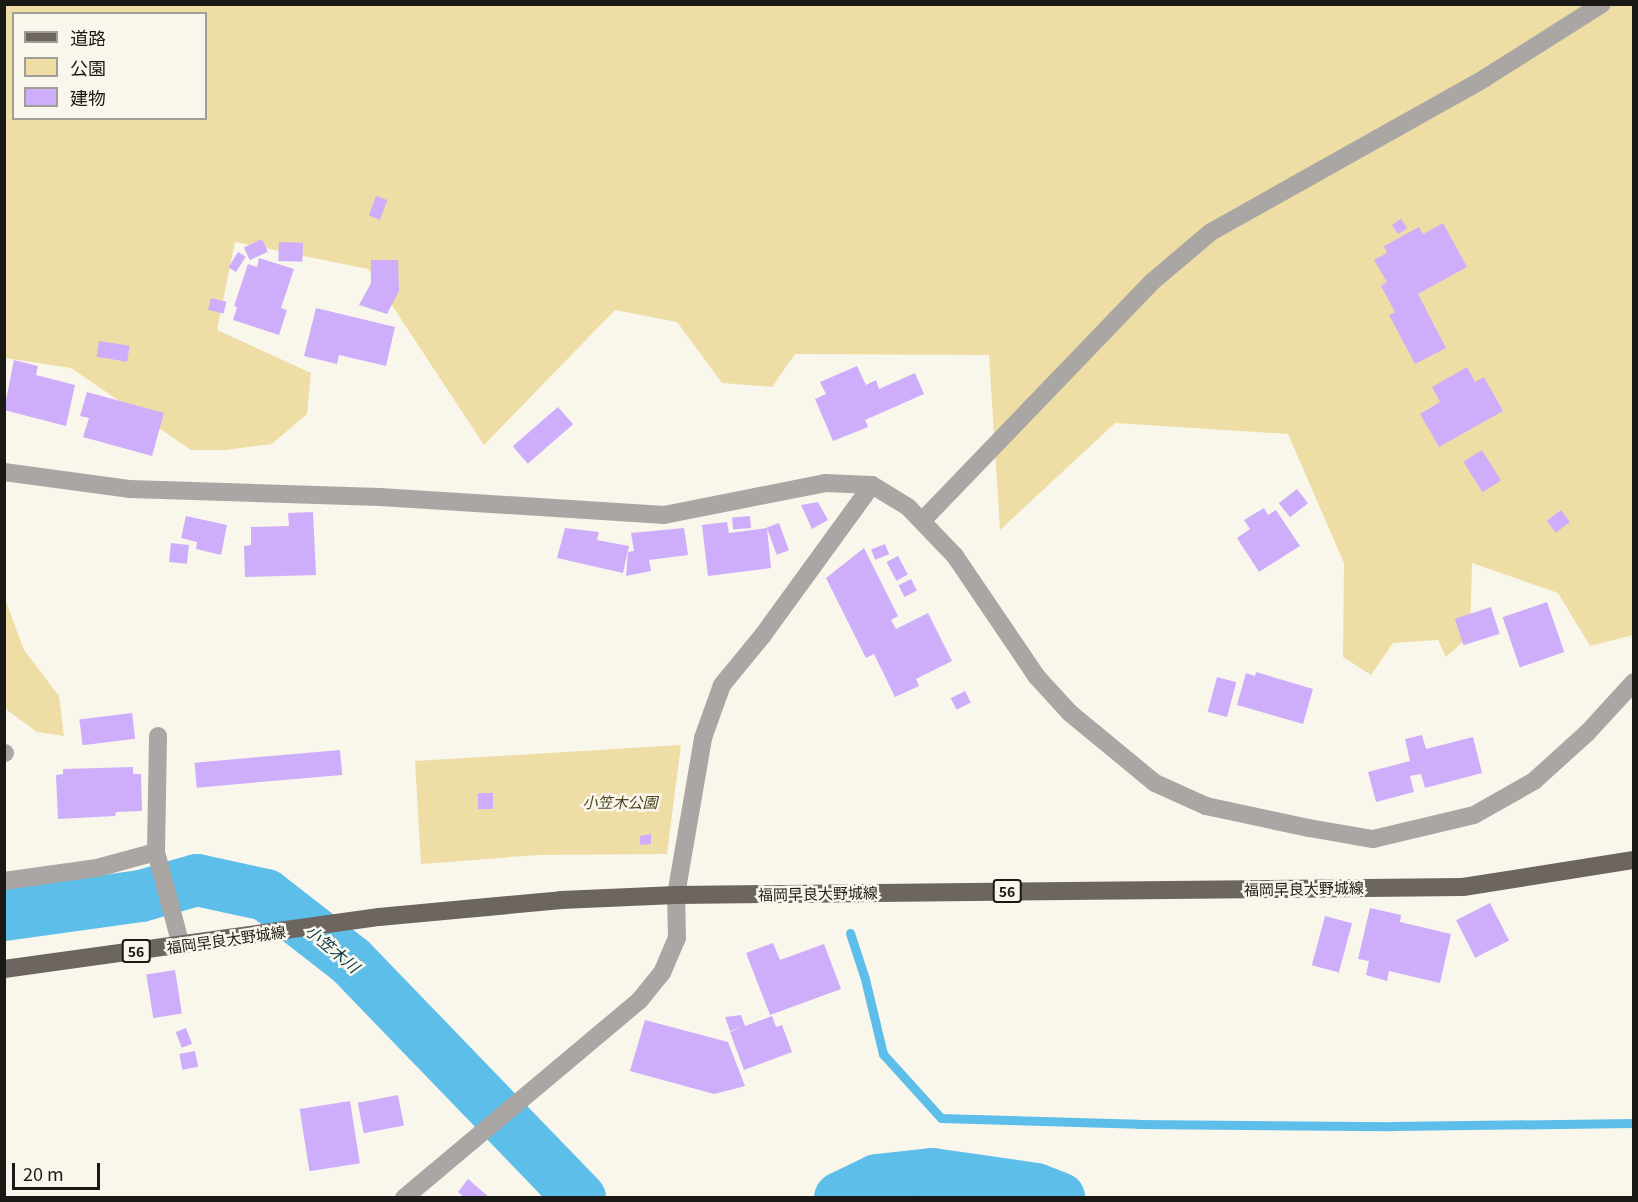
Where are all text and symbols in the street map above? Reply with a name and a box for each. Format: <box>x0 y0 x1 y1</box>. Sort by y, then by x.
legend <box>12 12 207 120</box>
text: 道路 <box>70 24 106 50</box>
text: 公園 <box>70 54 106 80</box>
text: 建物 <box>70 84 106 110</box>
park label: 小笠木公園 <box>583 793 657 811</box>
street label: 福岡早良大野城線 <box>1244 878 1364 898</box>
road number: 56 <box>992 880 1022 902</box>
street label: 福岡早良大野城線 <box>758 883 878 903</box>
water label: 小笠木川 <box>302 920 364 976</box>
street label: 福岡早良大野城線 <box>165 922 287 956</box>
road number: 56 <box>121 940 151 962</box>
scale bar <box>15 1151 104 1189</box>
text: 20 m <box>23 1160 64 1186</box>

